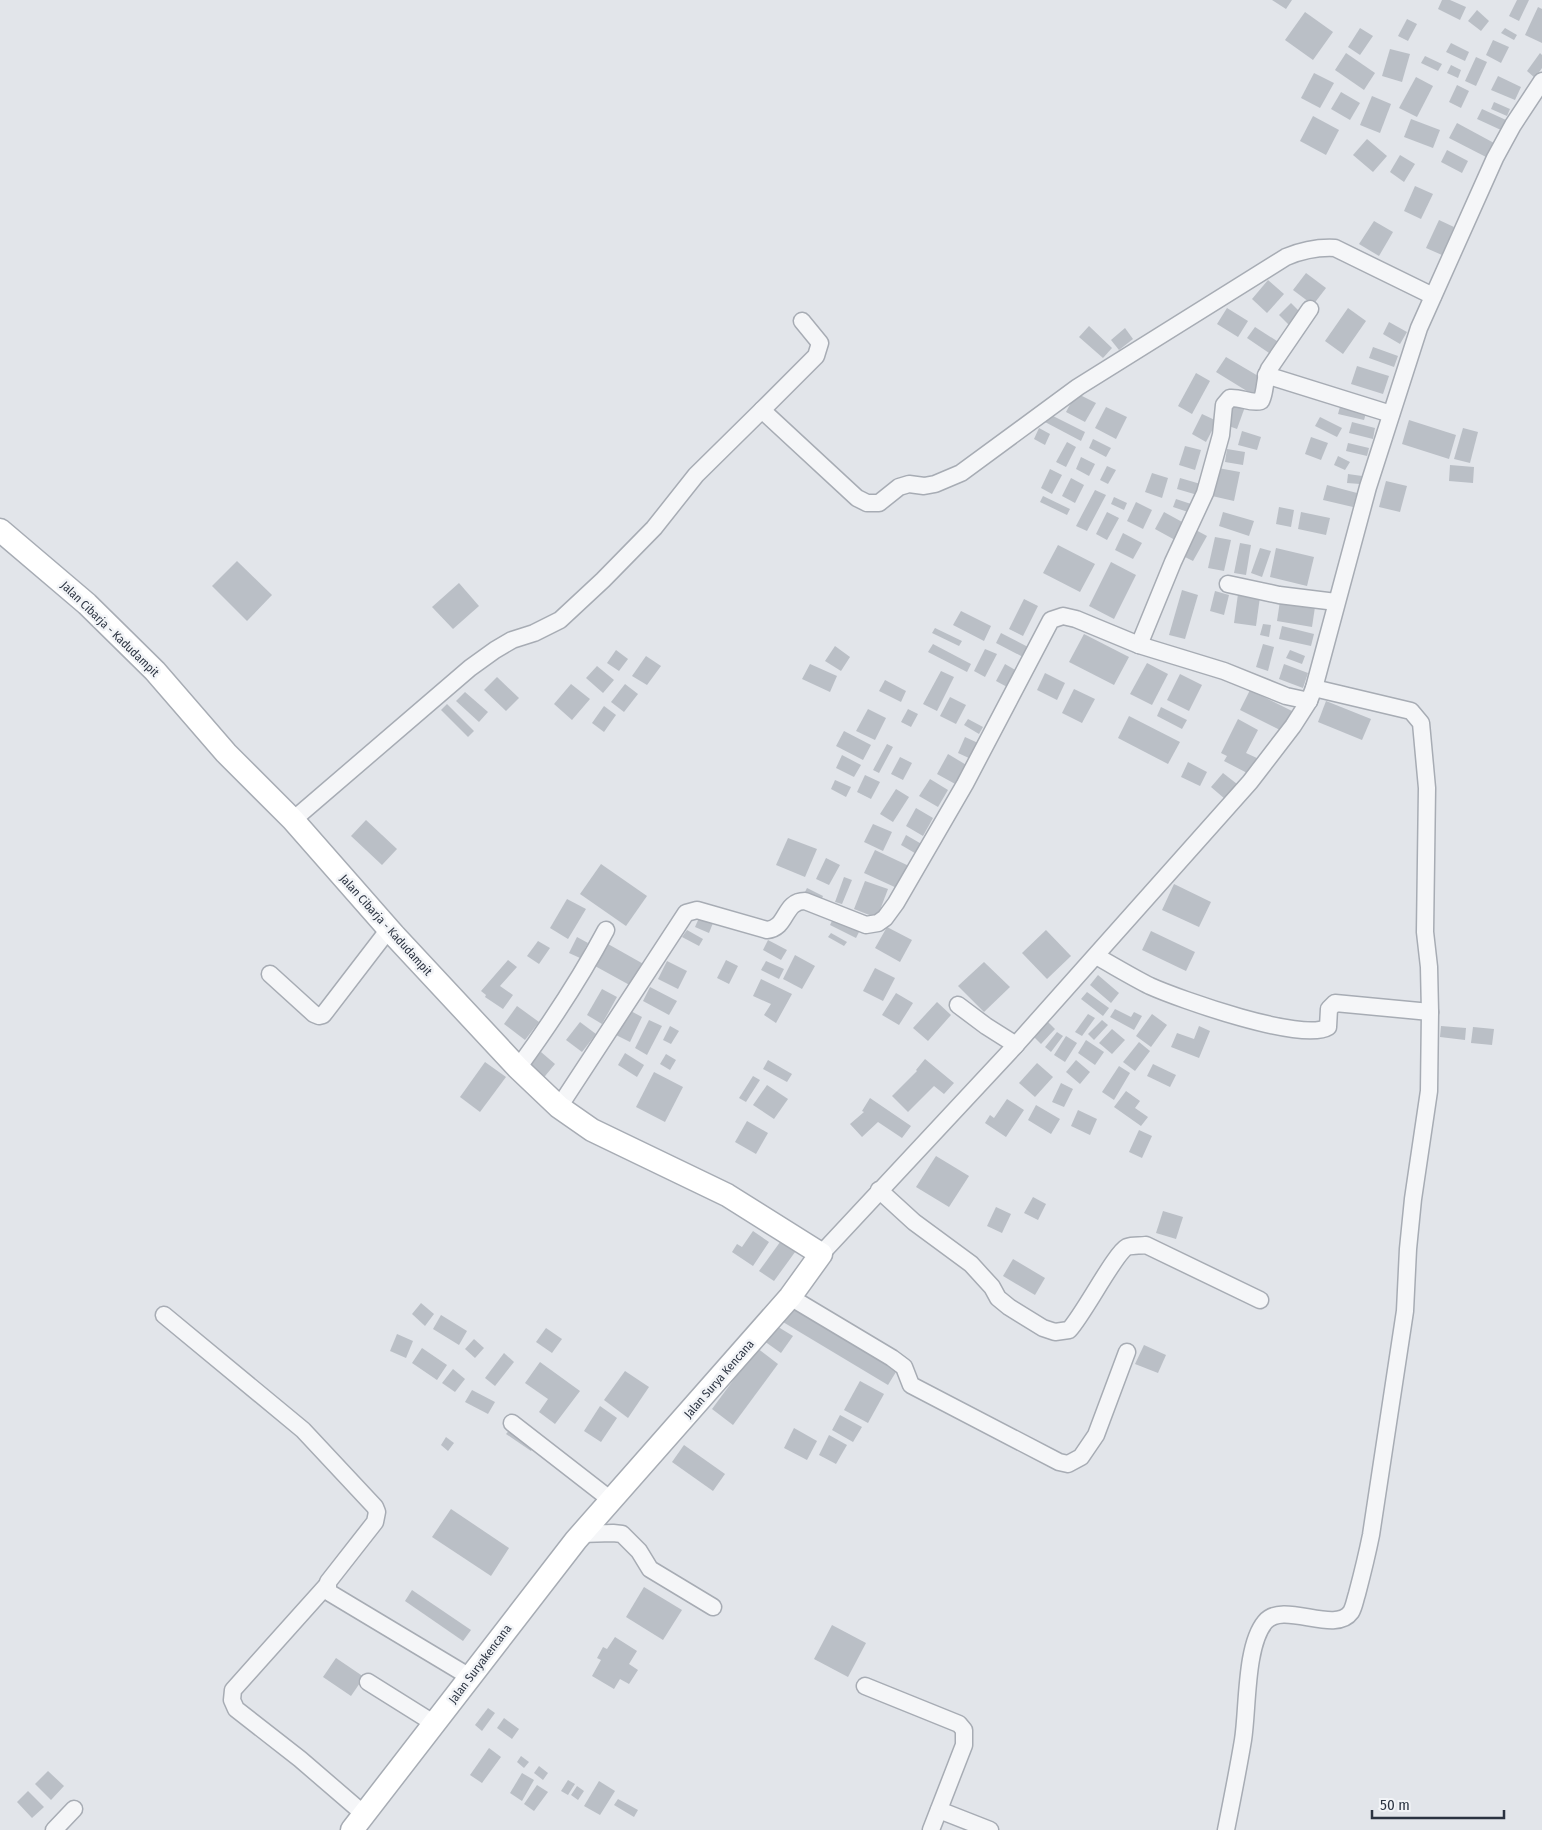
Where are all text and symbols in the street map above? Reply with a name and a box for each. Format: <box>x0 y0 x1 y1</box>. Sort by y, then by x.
street label: Jalan Cibarja - Kadudampit <box>58 578 162 680</box>
street label: Jalan Cibarja - Kadudampit <box>337 872 435 978</box>
street label: Jalan Surya Kencana <box>681 1337 757 1421</box>
street label: Jalan Suryakencana <box>446 1622 514 1706</box>
scale bar <box>1372 1788 1504 1820</box>
text: 50 m <box>1380 1796 1410 1814</box>

